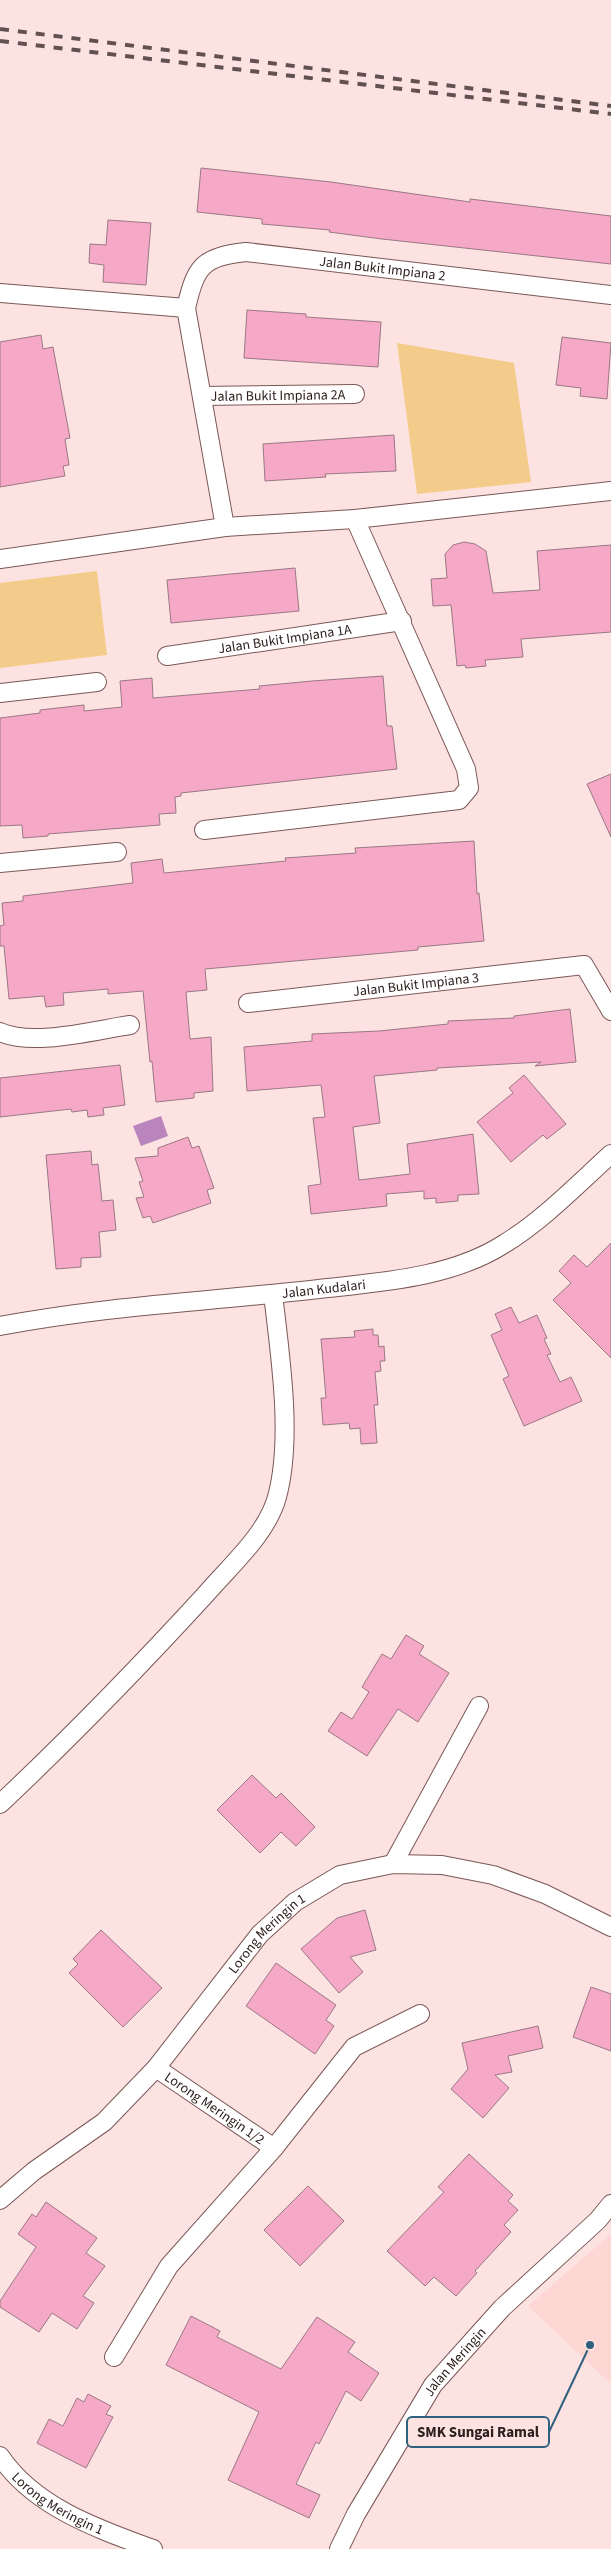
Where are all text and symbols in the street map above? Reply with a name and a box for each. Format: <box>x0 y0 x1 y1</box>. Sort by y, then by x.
street label: Jalan Bukit Impiana 2 <box>318 252 447 286</box>
street label: Jalan Bukit Impiana 2A <box>211 385 346 407</box>
street label: Jalan Bukit Impiana 1A <box>217 620 353 659</box>
street label: Jalan Bukit Impiana 3 <box>352 968 480 1002</box>
street label: Jalan Kudalari <box>281 1275 367 1304</box>
street label: Lorong Meringin 1 <box>224 1889 310 1978</box>
street label: Lorong Meringin 1/2 <box>160 2068 268 2150</box>
street label: Jalan Meringin <box>420 2323 491 2400</box>
callout: SMK Sungai Ramal <box>407 2417 549 2447</box>
text: SMK Sungai Ramal <box>417 2422 540 2443</box>
street label: Lorong Meringin 1 <box>7 2468 106 2540</box>

